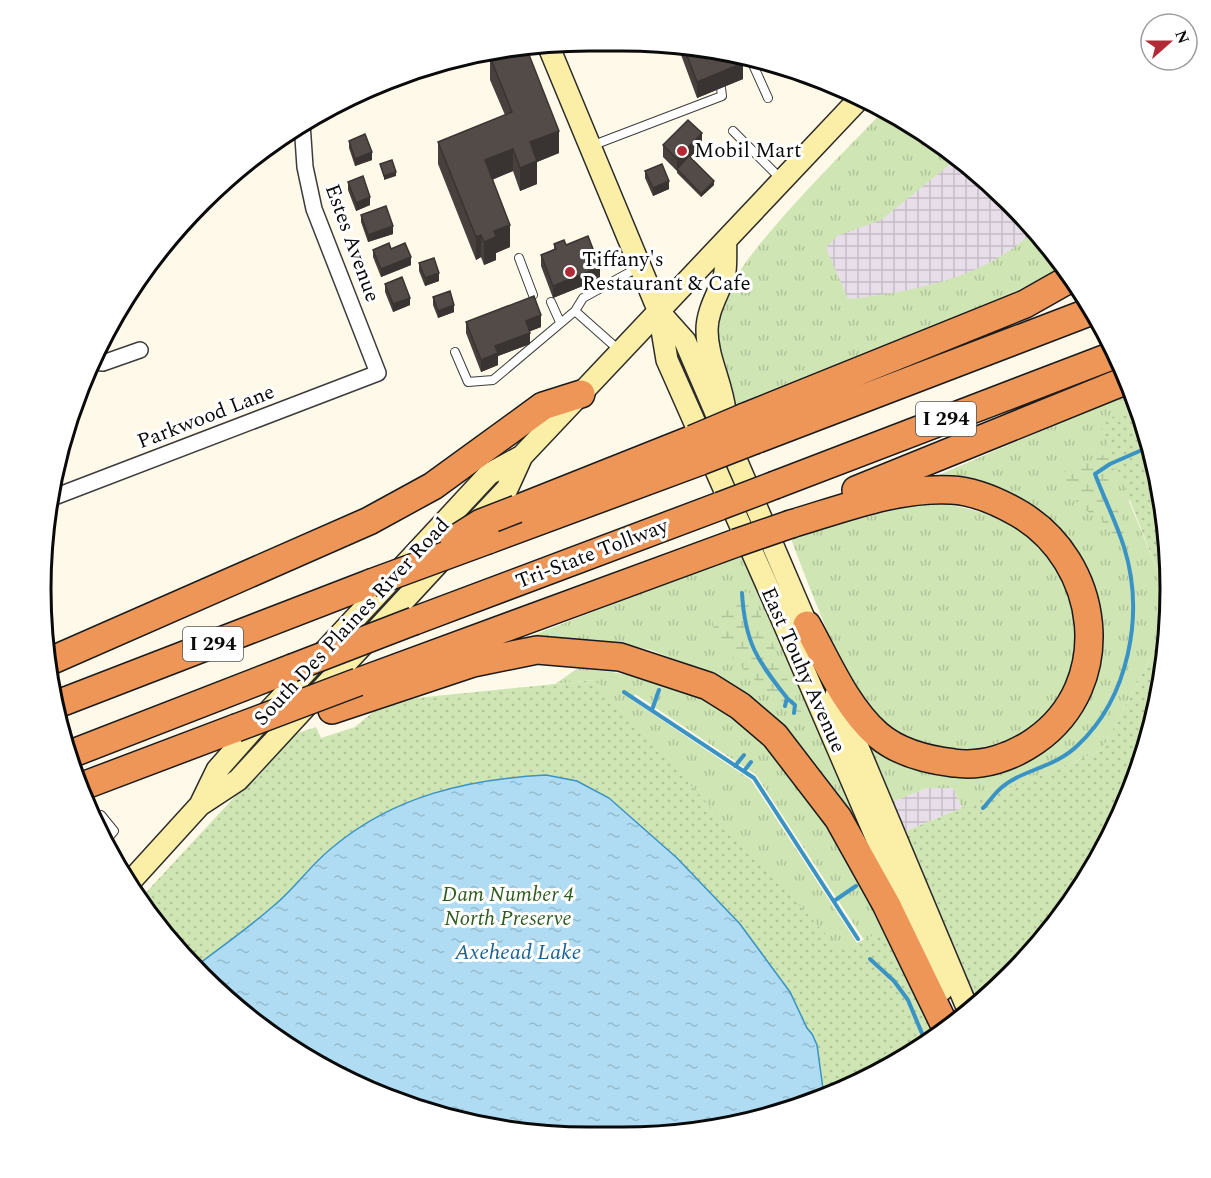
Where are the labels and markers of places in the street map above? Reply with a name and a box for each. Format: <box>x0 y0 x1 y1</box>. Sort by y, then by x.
place label: Mobil Mart <box>694 135 801 167</box>
marker: Mobil Mart <box>675 144 689 158</box>
place label: Tiffany's Restaurant & Cafe <box>582 244 751 300</box>
marker: Tiffany's Restaurant & Cafe <box>563 265 577 279</box>

